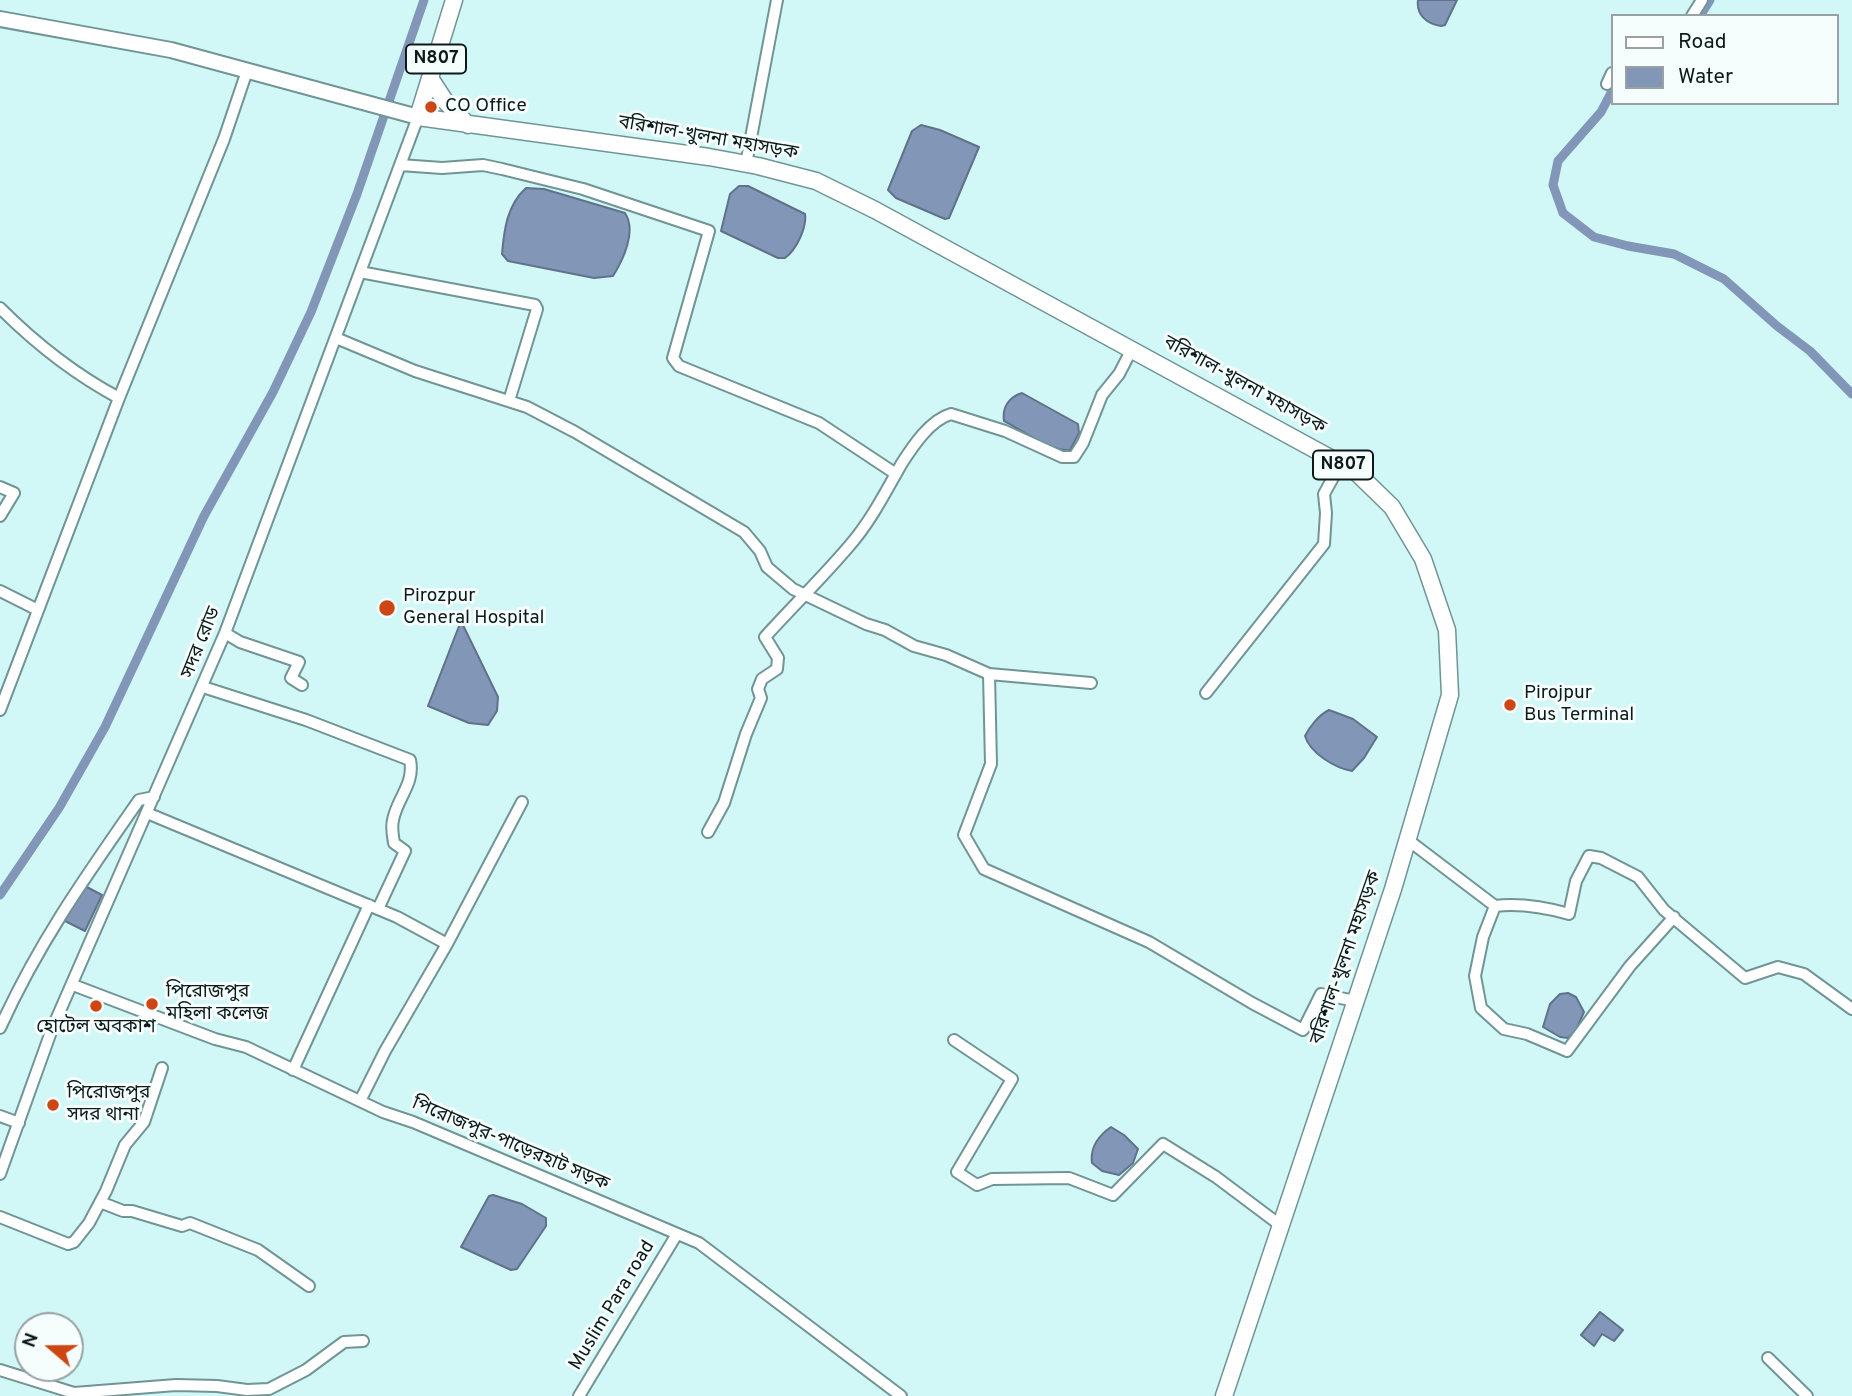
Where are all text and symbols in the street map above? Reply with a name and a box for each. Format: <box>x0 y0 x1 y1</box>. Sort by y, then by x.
legend <box>1610 14 1838 105</box>
text: Road <box>1678 29 1727 56</box>
road number: N807 <box>406 44 466 74</box>
text: Water <box>1678 64 1733 91</box>
place label: CO Office <box>445 96 527 118</box>
marker: CO Office <box>423 99 439 115</box>
street label: বরিশাল-খুলনা মহাসড়ক <box>616 112 800 166</box>
street label: বরিশাল-খুলনা মহাসড়ক <box>1159 332 1329 440</box>
road number: N807 <box>1313 450 1373 480</box>
place label: Pirozpur General Hospital <box>403 586 545 630</box>
marker: Pirozpur General Hospital <box>377 598 397 618</box>
street label: সদর রোড <box>177 604 227 682</box>
place label: Pirojpur Bus Terminal <box>1524 683 1634 727</box>
marker: Pirojpur Bus Terminal <box>1502 697 1518 713</box>
street label: বরিশাল-খুলনা মহাসড়ক <box>1307 868 1387 1048</box>
place label: পিরোজপুর মহিলা কলেজ <box>166 982 269 1026</box>
marker: পিরোজপুর মহিলা কলেজ <box>144 996 160 1012</box>
marker: হোটেল অবকাশ <box>88 998 104 1014</box>
place label: হোটেল অবকাশ <box>36 1017 156 1039</box>
place label: পিরোজপুর সদর থানা <box>67 1083 150 1127</box>
street label: পিরোজপুর-পাড়েরহাট সড়ক <box>408 1093 612 1197</box>
marker: পিরোজপুর সদর থানা <box>45 1097 61 1113</box>
street label: Muslim Para road <box>565 1237 661 1375</box>
north arrow <box>14 1312 84 1382</box>
text: N <box>18 1330 45 1351</box>

